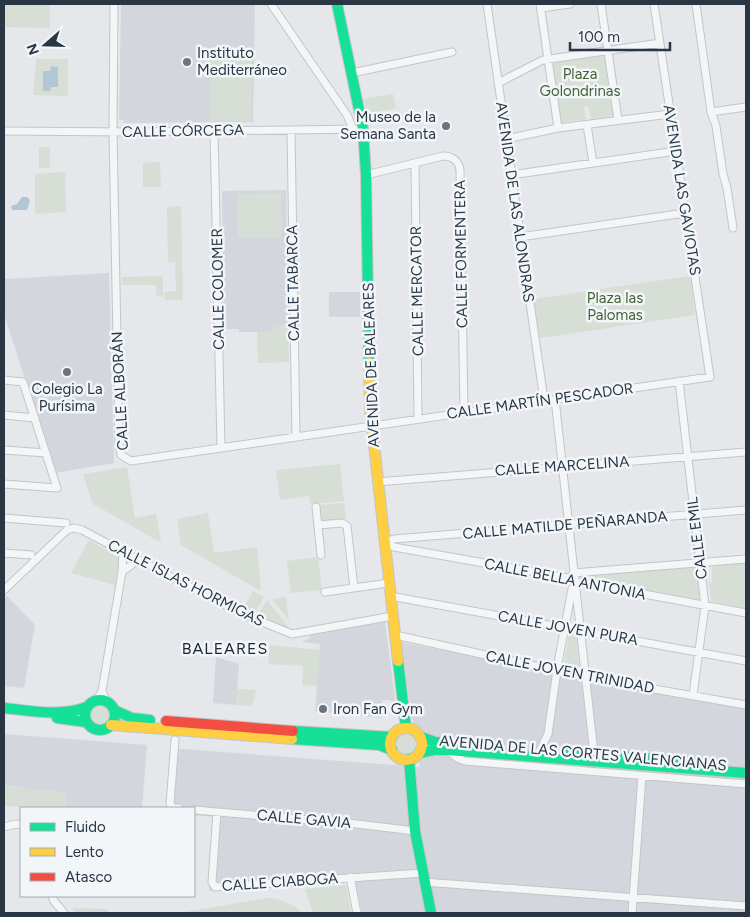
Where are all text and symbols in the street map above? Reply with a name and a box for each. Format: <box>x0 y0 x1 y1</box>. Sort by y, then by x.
north arrow <box>20 20 70 70</box>
scale bar <box>570 20 670 52</box>
text: 100 m <box>578 28 620 46</box>
text: N <box>23 41 43 57</box>
place label: Instituto Mediterráneo <box>197 44 287 79</box>
marker: Instituto Mediterráneo <box>181 56 193 68</box>
park label: Plaza Golondrinas <box>540 65 620 100</box>
street label: AVENIDA DE LAS ALONDRAS <box>492 101 538 303</box>
street label: AVENIDA LAS GAVIOTAS <box>660 103 704 277</box>
place label: Museo de la Semana Santa <box>340 108 436 143</box>
marker: Museo de la Semana Santa <box>440 120 452 132</box>
street label: CALLE CÓRCEGA <box>122 121 244 141</box>
street label: CALLE FORMENTERA <box>451 180 471 328</box>
street label: CALLE TABARCA <box>283 225 303 341</box>
street label: CALLE MERCATOR <box>407 226 427 356</box>
street label: CALLE COLOMER <box>208 228 228 350</box>
street label: AVENIDA DE BALEARES <box>359 282 383 448</box>
park label: Plaza las Palomas <box>587 289 643 324</box>
street label: CALLE ALBORÁN <box>108 331 132 451</box>
marker: Colegio La Purísima <box>61 366 73 378</box>
street label: CALLE MARTÍN PESCADOR <box>446 379 634 423</box>
place label: Colegio La Purísima <box>31 380 103 415</box>
street label: CALLE MARCELINA <box>494 452 630 480</box>
street label: CALLE EMIL <box>683 496 711 580</box>
street label: CALLE MATILDE PEÑARANDA <box>462 507 668 543</box>
street label: CALLE ISLAS HORMIGAS <box>105 536 267 630</box>
street label: CALLE BELLA ANTONIA <box>483 555 647 603</box>
street label: CALLE JOVEN PURA <box>497 607 639 649</box>
district label: BALEARES <box>182 639 268 658</box>
street label: CALLE JOVEN TRINIDAD <box>484 647 656 697</box>
place label: Iron Fan Gym <box>333 700 423 718</box>
marker: Iron Fan Gym <box>317 703 329 715</box>
street label: AVENIDA DE LAS CORTES VALENCIANAS <box>439 731 727 775</box>
street label: CALLE GAVIA <box>256 806 352 832</box>
legend <box>20 807 195 897</box>
text: Fluido <box>65 818 106 836</box>
text: Lento <box>65 843 104 861</box>
text: Atasco <box>65 868 113 886</box>
street label: CALLE CIABOGA <box>221 869 339 895</box>

